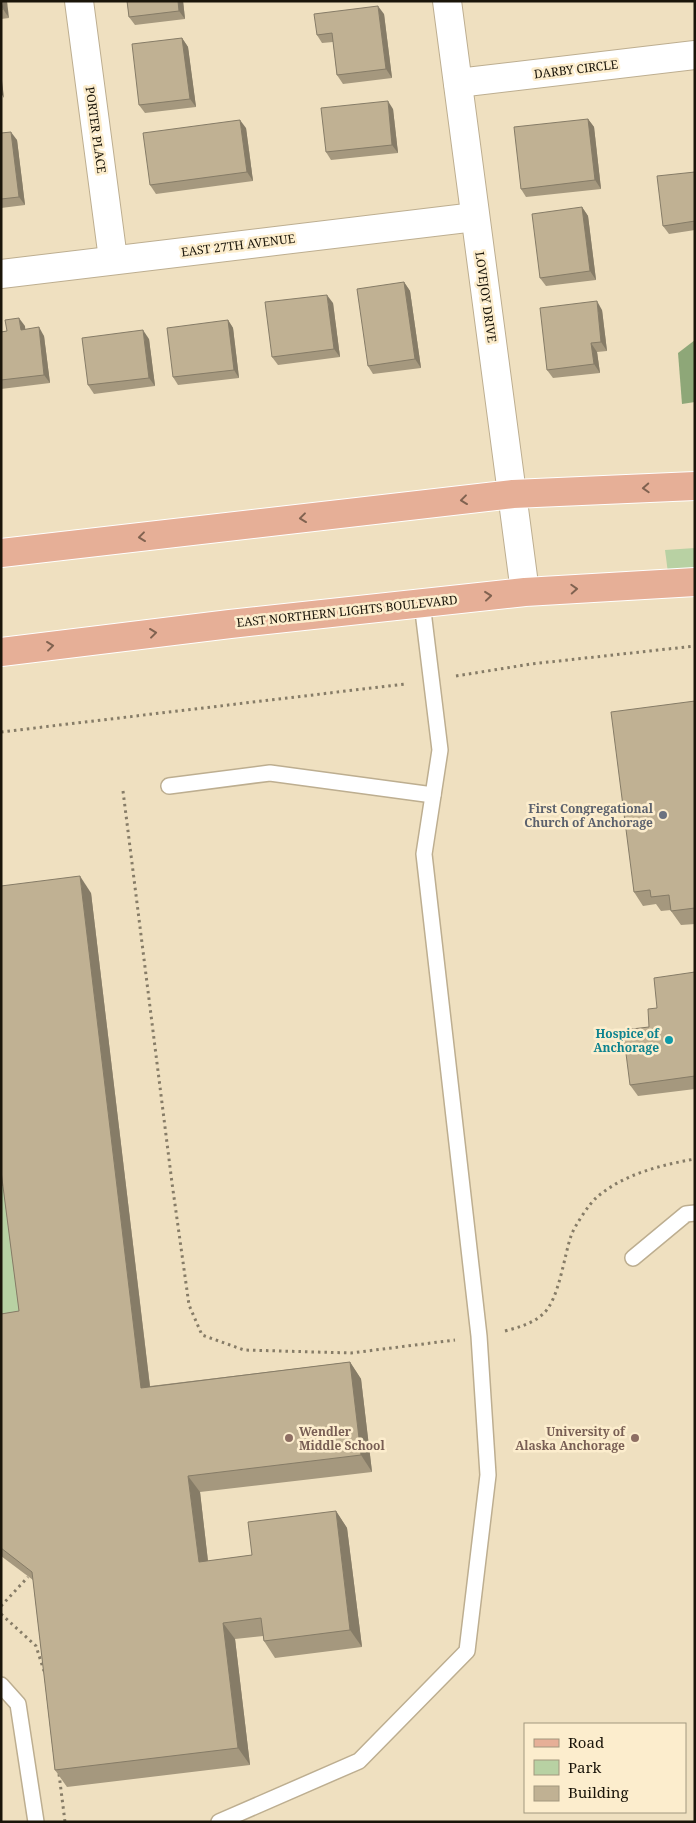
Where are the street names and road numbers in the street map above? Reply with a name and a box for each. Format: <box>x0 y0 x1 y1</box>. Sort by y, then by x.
street label: DARBY CIRCLE <box>533 55 619 83</box>
street label: PORTER PLACE <box>82 86 110 174</box>
street label: EAST 27TH AVENUE <box>180 230 296 260</box>
street label: LOVEJOY DRIVE <box>471 250 501 344</box>
street label: EAST NORTHERN LIGHTS BOULEVARD <box>236 591 459 631</box>

